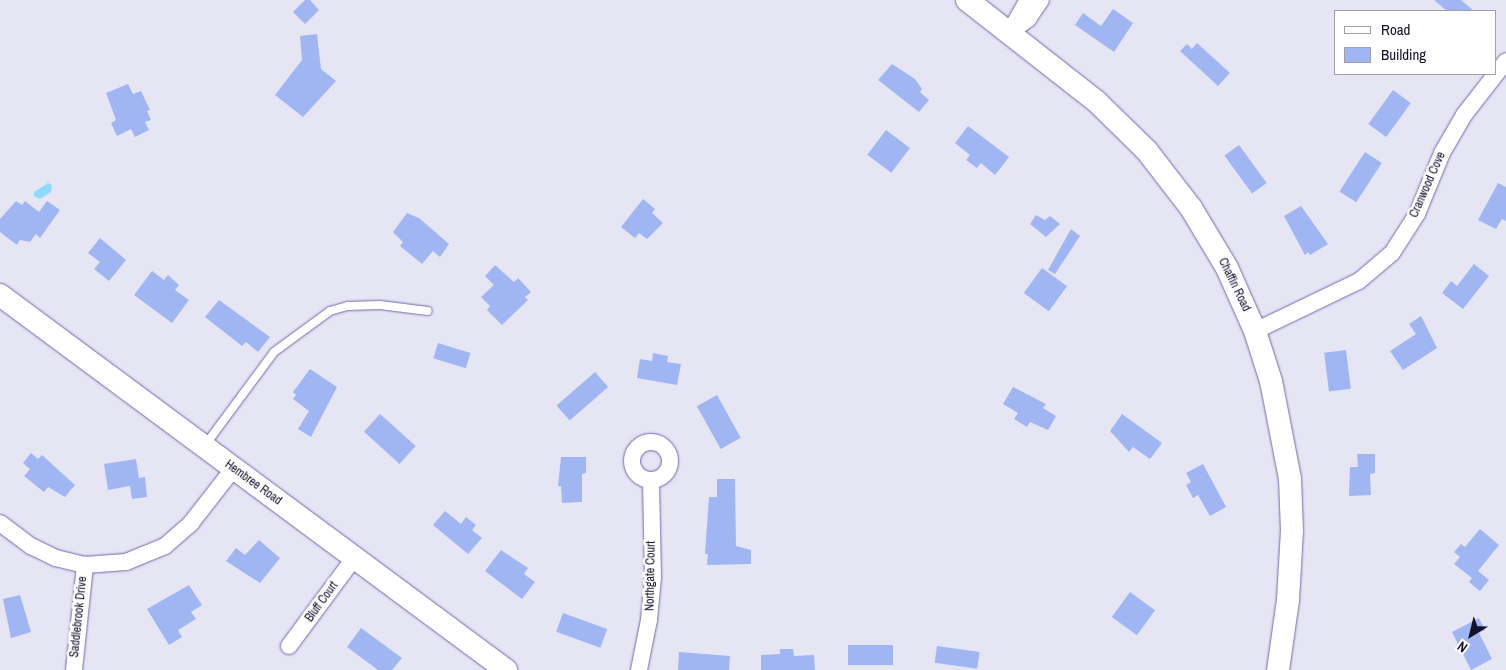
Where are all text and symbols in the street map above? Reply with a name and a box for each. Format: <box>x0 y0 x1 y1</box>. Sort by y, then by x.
legend <box>1334 10 1496 75</box>
text: Road <box>1381 19 1410 40</box>
text: Building <box>1381 44 1426 65</box>
street label: Cranwood Cove <box>1407 150 1449 220</box>
street label: Chaffin Road <box>1215 256 1253 314</box>
street label: Hembree Road <box>222 458 284 508</box>
street label: Northgate Court <box>643 541 659 611</box>
street label: Saddlebrook Drive <box>68 576 90 658</box>
street label: Bluff Court <box>303 579 341 625</box>
north arrow <box>1446 610 1496 660</box>
text: N <box>1454 637 1471 657</box>

